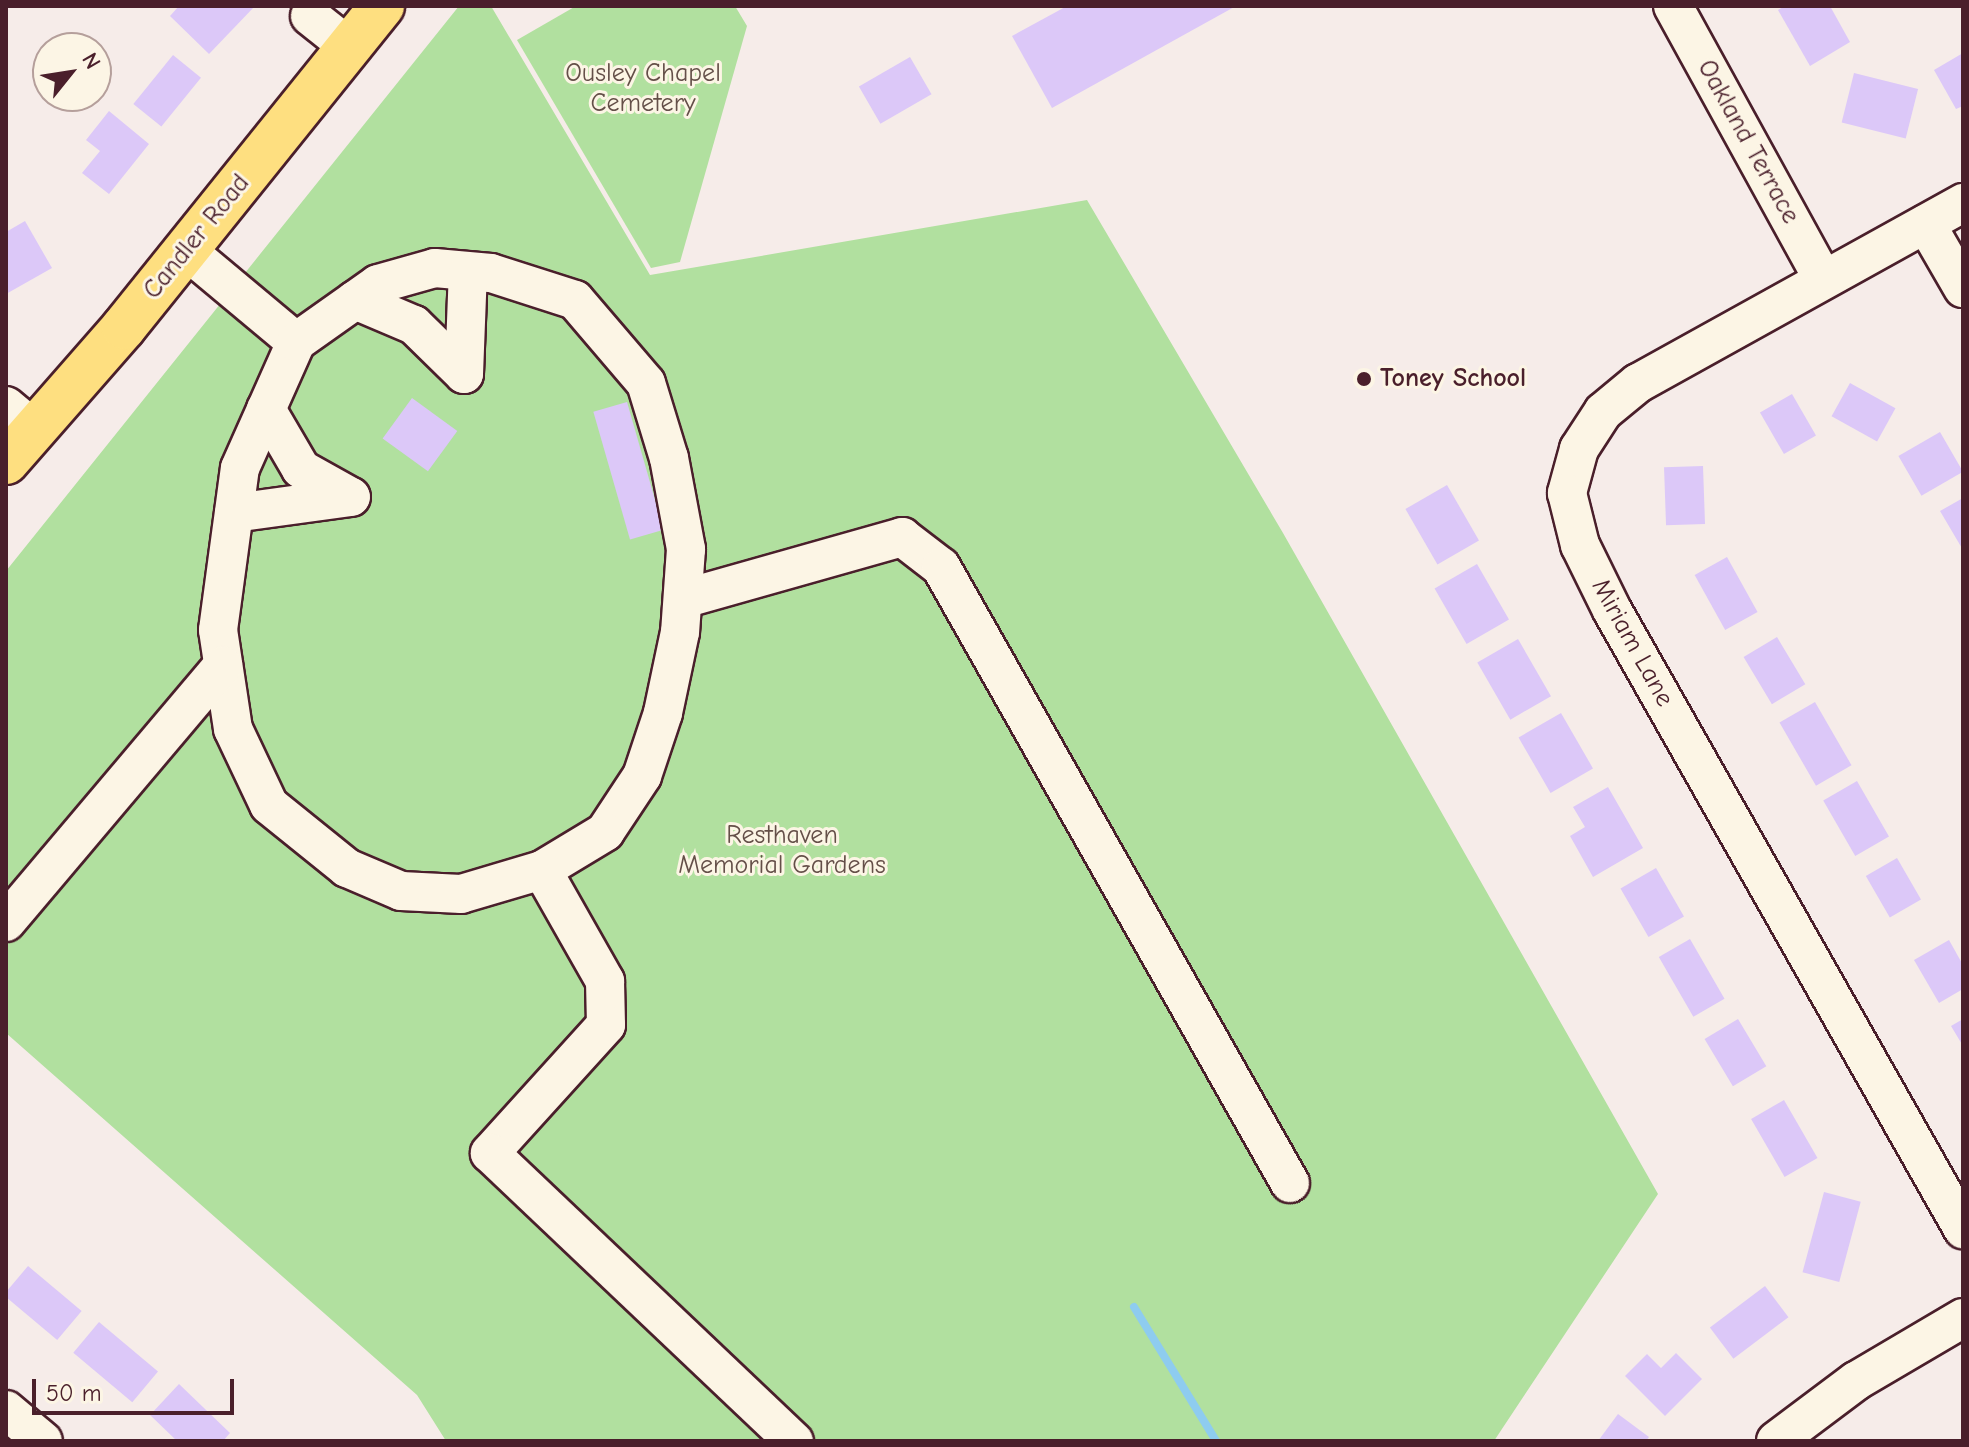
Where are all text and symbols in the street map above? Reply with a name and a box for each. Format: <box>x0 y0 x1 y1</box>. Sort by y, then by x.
north arrow <box>32 32 112 112</box>
text: N <box>76 48 106 74</box>
street label: Oakland Terrace <box>1690 55 1806 229</box>
park label: Ousley Chapel Cemetery <box>565 58 721 120</box>
street label: Candler Road <box>137 168 257 306</box>
place label: Toney School <box>1380 363 1526 395</box>
marker: Toney School <box>1355 370 1373 388</box>
street label: Miriam Lane <box>1584 574 1680 712</box>
park label: Resthaven Memorial Gardens <box>678 820 886 882</box>
scale bar <box>36 1363 238 1413</box>
text: 50 m <box>46 1379 102 1407</box>

